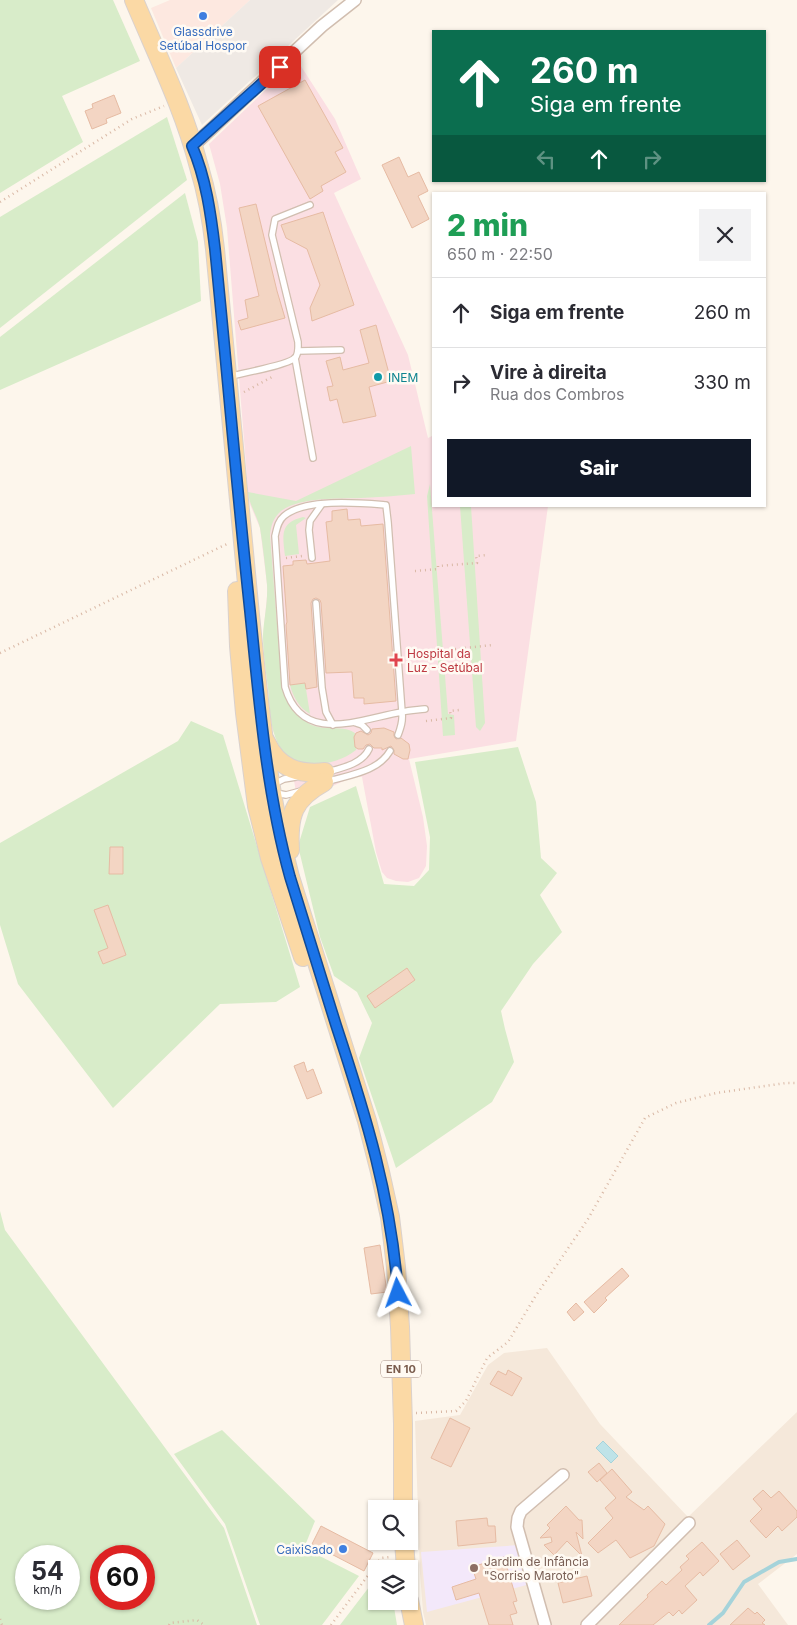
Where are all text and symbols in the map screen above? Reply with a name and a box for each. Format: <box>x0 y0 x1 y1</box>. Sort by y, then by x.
marker: Glassdrive Setúbal Hospor <box>197 10 209 22</box>
place label: Glassdrive Setúbal Hospor <box>159 24 247 53</box>
pin <box>259 46 301 88</box>
text: 260 m <box>530 49 639 91</box>
icon: ahead <box>447 50 512 115</box>
icon: arrive <box>266 53 294 81</box>
text: Siga em frente <box>530 91 681 117</box>
icon: left <box>532 145 560 173</box>
icon: ahead <box>585 145 613 173</box>
icon: right <box>638 145 666 173</box>
text: 2 min <box>447 207 528 243</box>
button: close <box>699 209 751 261</box>
text: 650 m · 22:50 <box>447 244 553 264</box>
icon: ahead <box>447 299 475 327</box>
text: Siga em frente <box>490 301 624 324</box>
text: 260 m <box>694 301 751 324</box>
text: Vire à direita <box>490 361 607 384</box>
icon: right <box>447 369 475 397</box>
place label: INEM <box>388 370 418 385</box>
marker: INEM <box>372 371 384 383</box>
text: 330 m <box>694 371 751 394</box>
text: Rua dos Combros <box>490 384 624 404</box>
button: Sair <box>447 439 751 497</box>
place label: Hospital da Luz - Setúbal <box>407 646 483 675</box>
marker: Hospital da Luz - Setúbal <box>389 653 403 667</box>
position arrow <box>371 1266 423 1318</box>
road number: EN 10 <box>381 1360 421 1378</box>
map controls <box>368 1500 418 1610</box>
button: search <box>368 1500 418 1550</box>
place label: CaixiSado <box>276 1542 333 1557</box>
marker: CaixiSado <box>337 1543 349 1555</box>
speed limit sign: 60 <box>90 1545 155 1610</box>
place label: Jardim de Infância "Sorriso Maroto" <box>484 1554 589 1583</box>
text: 54 <box>31 1556 64 1586</box>
button: layers <box>368 1560 418 1610</box>
marker: Jardim de Infância "Sorriso Maroto" <box>468 1562 480 1574</box>
text: km/h <box>33 1582 62 1597</box>

